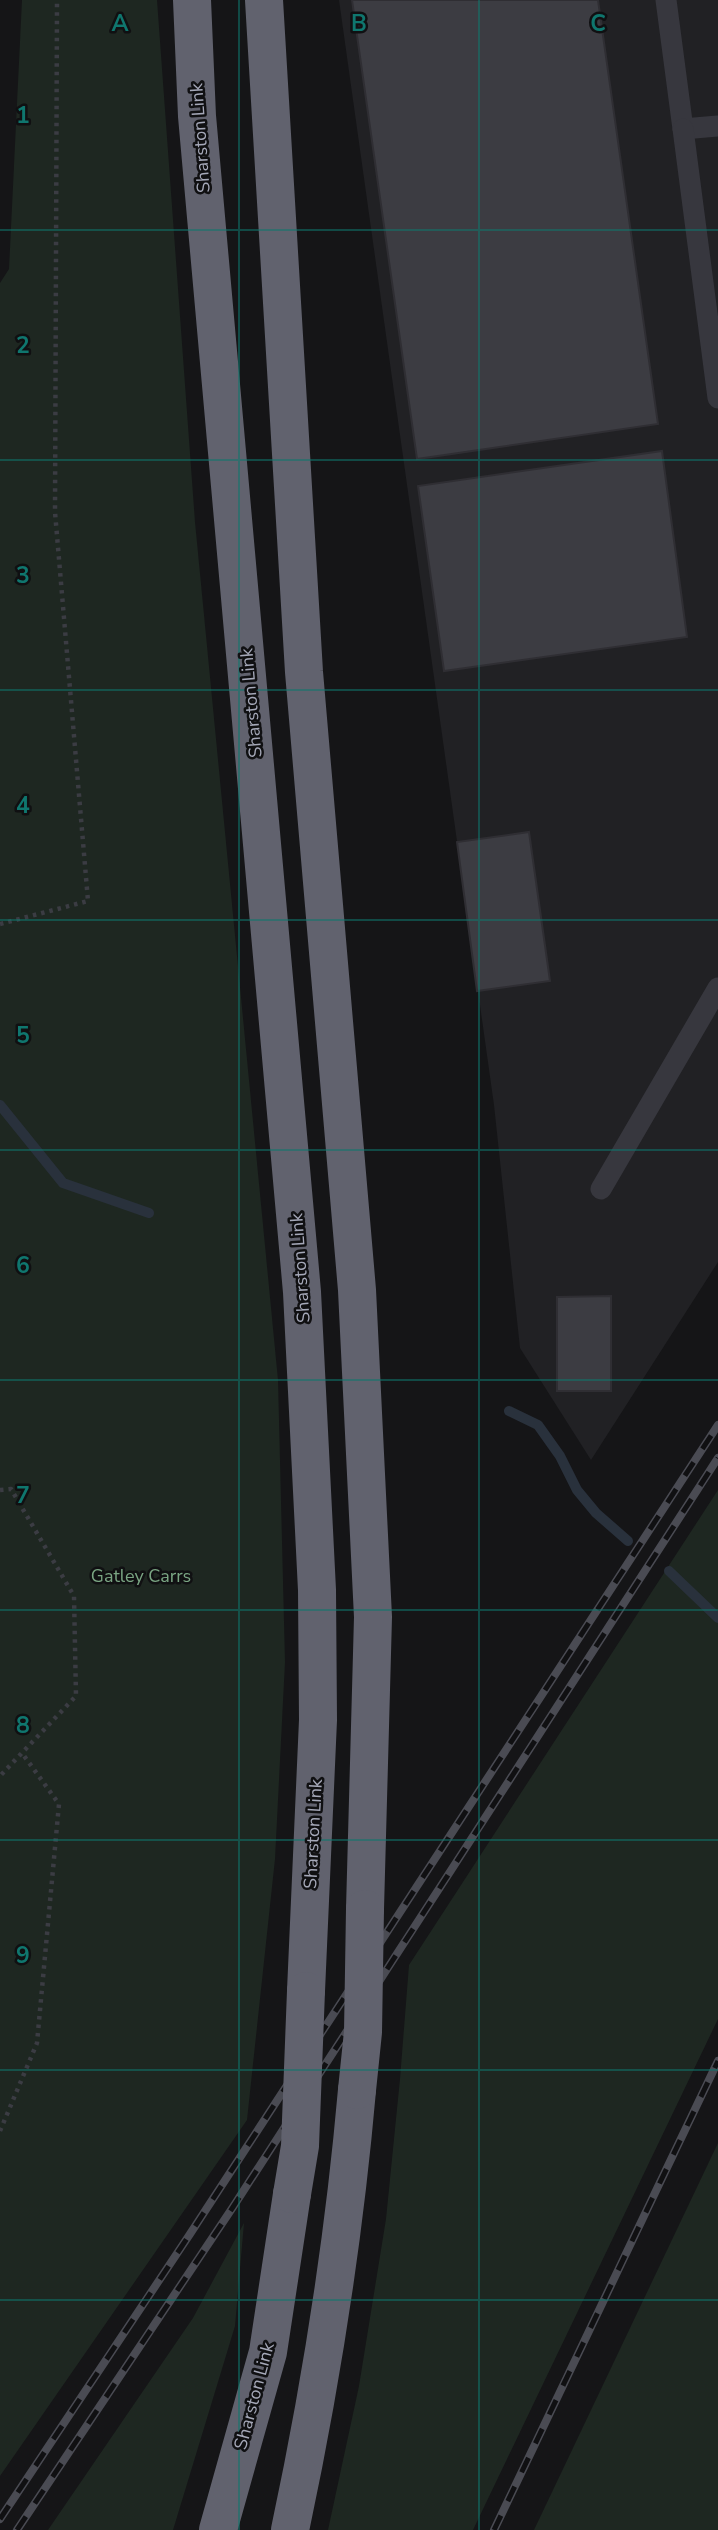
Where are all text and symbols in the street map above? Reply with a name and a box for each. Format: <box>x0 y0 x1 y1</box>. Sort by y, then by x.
text: A <box>111 8 129 39</box>
text: B <box>351 8 367 39</box>
text: C <box>590 8 606 39</box>
street label: Sharston Link <box>184 81 216 194</box>
text: 1 <box>16 100 30 131</box>
text: 2 <box>16 330 30 361</box>
text: 3 <box>16 560 30 591</box>
street label: Sharston Link <box>234 646 268 759</box>
text: 4 <box>16 790 30 821</box>
text: 5 <box>16 1020 30 1051</box>
street label: Sharston Link <box>284 1211 316 1324</box>
text: 6 <box>16 1250 30 1281</box>
text: 7 <box>16 1480 30 1511</box>
park label: Gatley Carrs <box>91 1564 191 1588</box>
text: 8 <box>16 1710 30 1741</box>
street label: Sharston Link <box>298 1777 328 1890</box>
text: 9 <box>16 1940 30 1971</box>
street label: Sharston Link <box>228 2339 280 2452</box>

